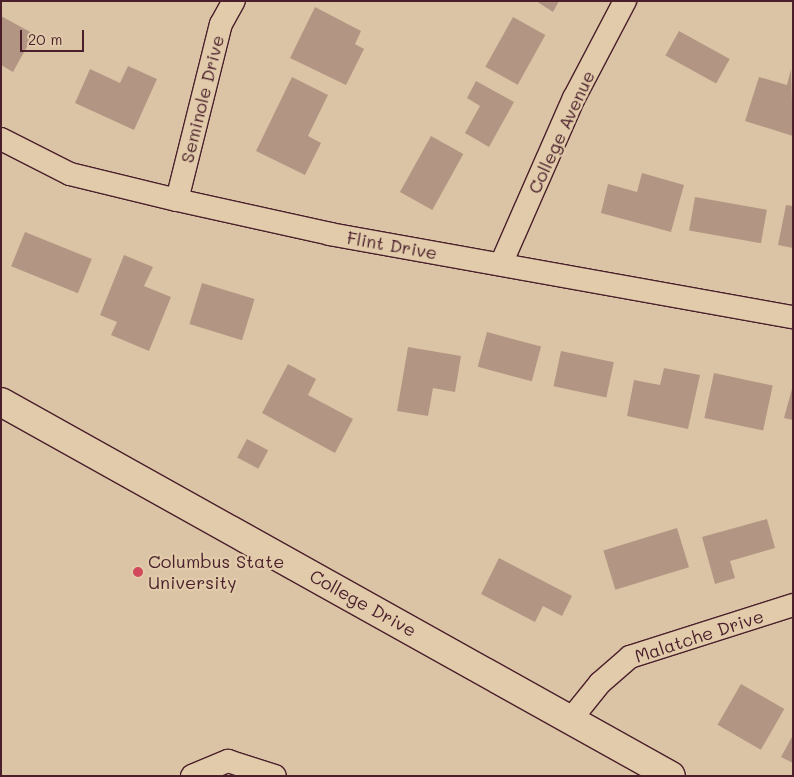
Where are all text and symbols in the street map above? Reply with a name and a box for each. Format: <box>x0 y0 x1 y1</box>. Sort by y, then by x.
scale bar <box>22 20 86 52</box>
text: 20 m <box>28 29 62 49</box>
street label: Seminole Drive <box>176 33 228 165</box>
street label: College Avenue <box>523 67 599 197</box>
street label: Flint Drive <box>345 226 439 264</box>
place label: Columbus State University <box>148 551 284 594</box>
street label: College Drive <box>306 565 420 641</box>
marker: Columbus State University <box>132 566 144 578</box>
street label: Malatche Drive <box>632 605 766 667</box>

